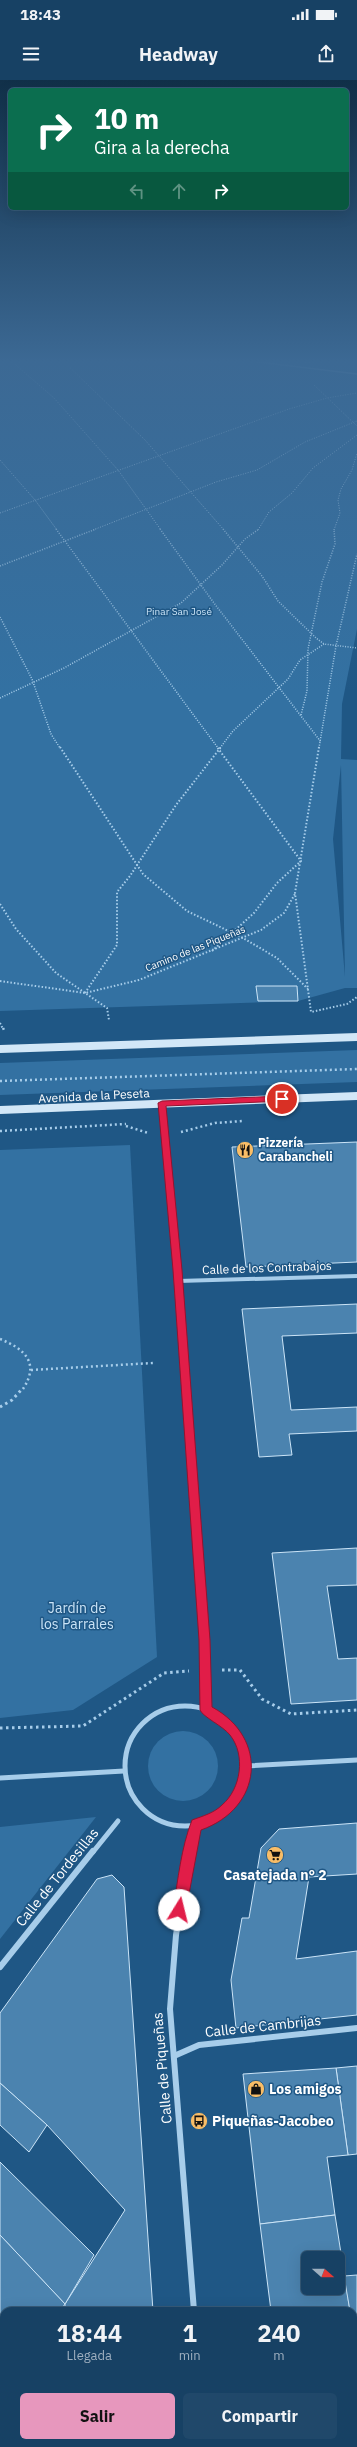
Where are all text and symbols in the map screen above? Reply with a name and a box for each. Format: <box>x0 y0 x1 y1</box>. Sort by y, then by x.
text: 18:43 <box>20 5 61 24</box>
icon: menu <box>20 43 42 65</box>
text: Headway <box>139 43 218 66</box>
icon: share <box>315 43 337 65</box>
text: 10 m <box>94 100 159 137</box>
icon: right <box>28 104 80 156</box>
text: Gira a la derecha <box>94 136 230 159</box>
icon: left <box>126 180 148 202</box>
icon: ahead <box>168 180 190 202</box>
icon: right <box>210 180 232 202</box>
park label: Pinar San José <box>146 605 212 618</box>
street label: Camino de las Piqueñas <box>143 922 247 974</box>
pin <box>265 1082 299 1116</box>
street label: Avenida de la Peseta <box>38 1085 151 1106</box>
icon: arrive <box>271 1088 293 1110</box>
place label: Pizzería Carabancheli <box>258 1135 333 1164</box>
restaurant icon: Pizzería Carabancheli <box>235 1140 255 1160</box>
street label: Calle de los Contrabajos <box>202 1258 332 1277</box>
park label: Jardín de los Parrales <box>40 1599 114 1633</box>
street label: Calle de Tordesillas <box>12 1824 102 1930</box>
supermarket icon: Casatejada n° 2 <box>265 1845 285 1865</box>
place label: Casatejada n° 2 <box>223 1866 327 1884</box>
position arrow <box>158 1889 200 1931</box>
street label: Calle de Piqueñas <box>148 2011 176 2124</box>
street label: Calle de Cambrijas <box>204 2011 322 2041</box>
shop icon: Los amigos <box>246 2079 266 2099</box>
place label: Los amigos <box>269 2080 342 2098</box>
bus stop icon: Piqueñas-Jacobeo <box>189 2111 209 2131</box>
place label: Piqueñas-Jacobeo <box>212 2112 334 2130</box>
north arrow <box>301 2251 345 2295</box>
map controls <box>301 2251 345 2295</box>
text: 18:44 <box>57 2317 122 2349</box>
text: 1 <box>182 2317 197 2349</box>
text: 240 <box>257 2317 300 2349</box>
text: Llegada <box>67 2347 112 2364</box>
text: min <box>179 2347 201 2364</box>
text: m <box>273 2347 284 2364</box>
button: Salir <box>20 2393 175 2439</box>
button: Compartir <box>183 2393 337 2439</box>

